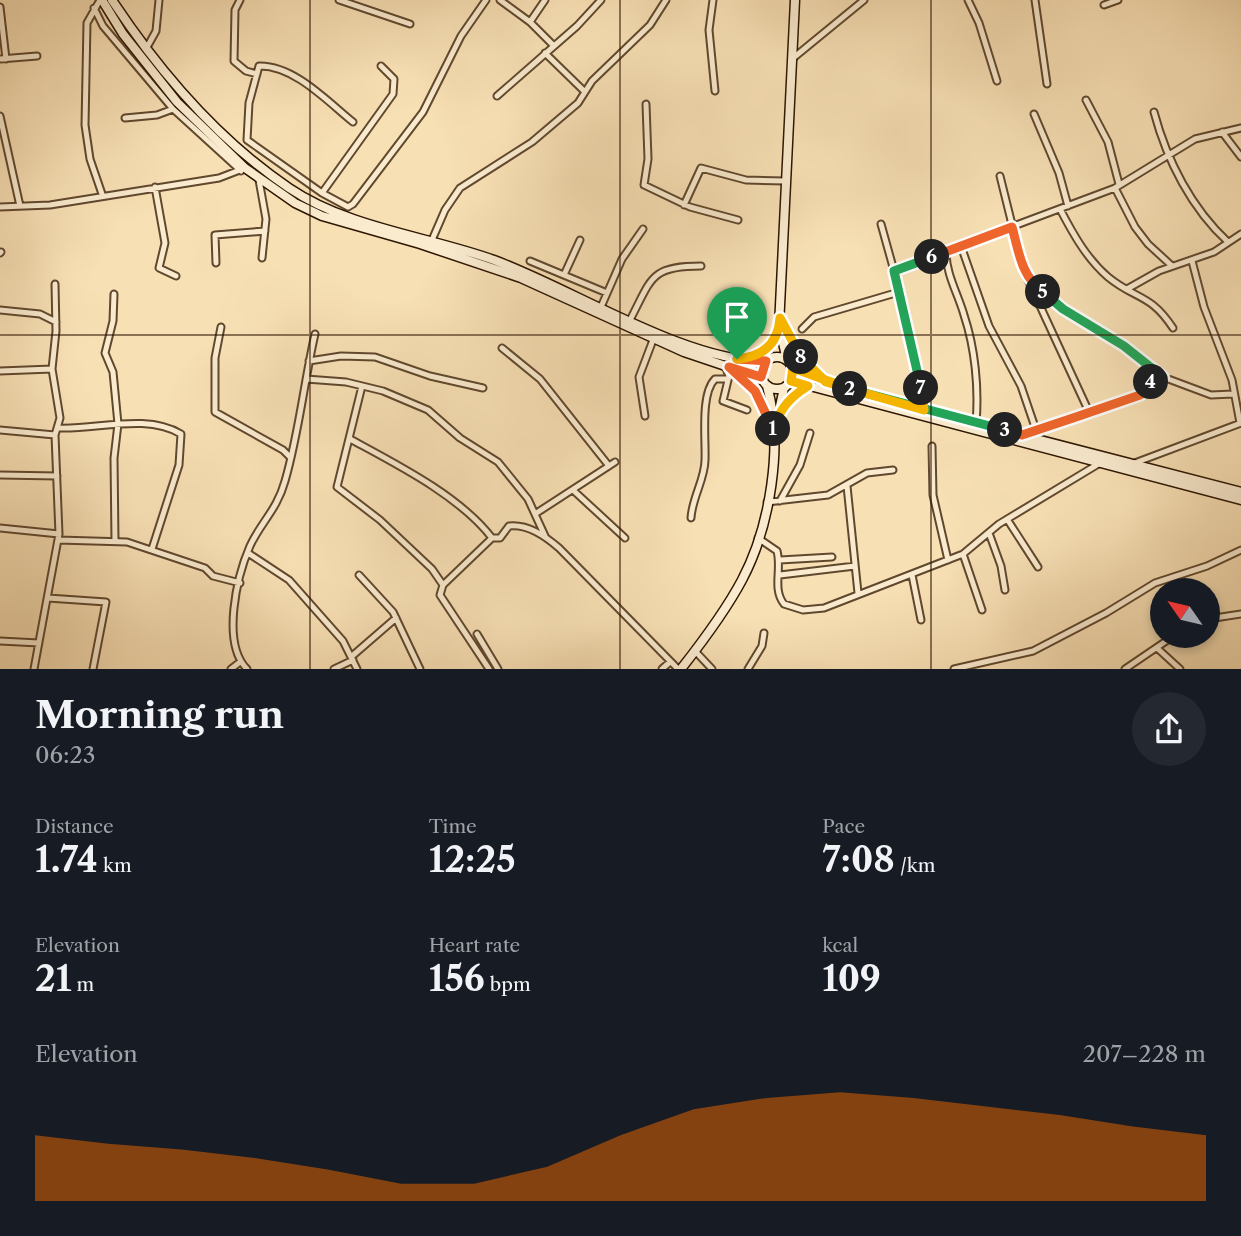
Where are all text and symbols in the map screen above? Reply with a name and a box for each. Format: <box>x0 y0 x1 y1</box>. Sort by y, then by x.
pin: 6 <box>914 240 950 274</box>
text: 6 <box>926 245 937 268</box>
pin: 5 <box>1026 274 1060 310</box>
text: 5 <box>1037 280 1048 303</box>
pin <box>707 287 767 359</box>
icon: arrive <box>718 298 756 336</box>
pin: 8 <box>784 340 818 374</box>
text: 8 <box>795 345 806 368</box>
pin: 4 <box>1134 364 1168 400</box>
pin: 7 <box>904 370 939 406</box>
text: 4 <box>1145 370 1156 393</box>
pin: 2 <box>832 372 868 406</box>
text: 7 <box>916 376 925 399</box>
text: 2 <box>844 377 855 400</box>
pin: 1 <box>756 412 790 446</box>
pin: 3 <box>988 412 1023 448</box>
text: 1 <box>768 417 777 440</box>
text: 3 <box>999 418 1010 441</box>
north arrow <box>1150 578 1220 648</box>
map controls <box>1150 578 1220 648</box>
text: Morning run <box>35 691 284 738</box>
button: share <box>1132 692 1206 766</box>
text: 06:23 <box>35 741 95 769</box>
text: Distance <box>35 815 114 838</box>
text: Time <box>429 815 477 838</box>
text: Pace <box>822 815 865 838</box>
text: 1.74 <box>35 838 98 881</box>
text: 12:25 <box>429 838 515 881</box>
text: 7:08 <box>822 838 895 881</box>
text: km <box>98 854 132 877</box>
text: /km <box>895 854 935 877</box>
text: Elevation <box>35 934 120 957</box>
text: Heart rate <box>429 934 520 957</box>
text: kcal <box>822 934 858 957</box>
text: 21 <box>35 957 71 1000</box>
text: 156 <box>429 957 485 1000</box>
text: 109 <box>822 957 881 1000</box>
text: m <box>71 973 94 996</box>
text: bpm <box>485 973 531 996</box>
text: Elevation <box>35 1040 138 1068</box>
text: 207–228 m <box>1083 1040 1206 1068</box>

